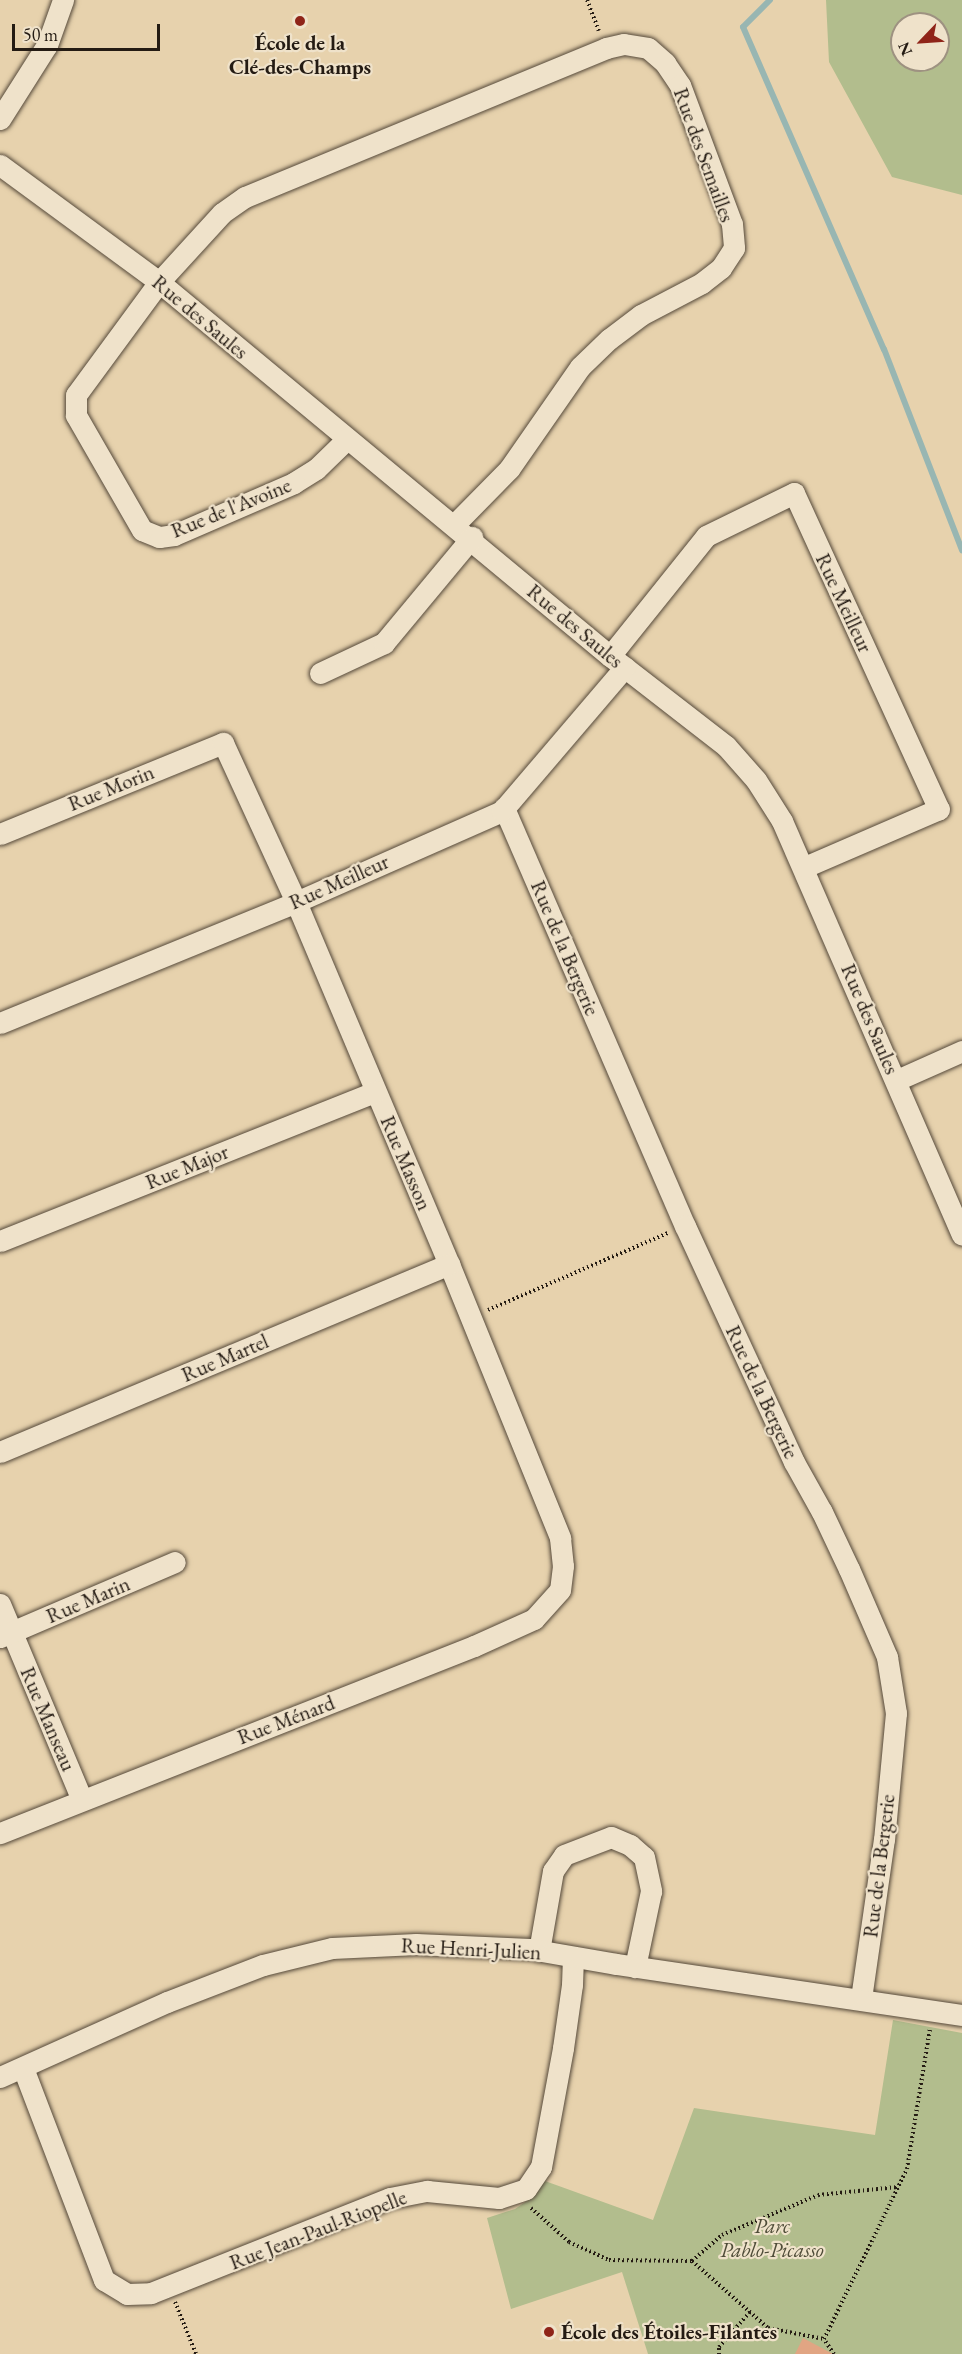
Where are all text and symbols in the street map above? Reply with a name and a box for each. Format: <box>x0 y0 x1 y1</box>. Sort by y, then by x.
scale bar <box>15 12 164 50</box>
north arrow <box>890 12 950 72</box>
marker: École de la Clé-des-Champs <box>293 14 307 28</box>
text: 50 m <box>23 23 58 46</box>
place label: École de la Clé-des-Champs <box>229 30 371 80</box>
text: N <box>893 39 917 59</box>
street label: Rue des Semailles <box>668 84 740 226</box>
street label: Rue des Saules <box>147 270 253 364</box>
street label: Rue de l'Avoine <box>167 472 295 544</box>
street label: Rue Meilleur <box>810 549 878 657</box>
street label: Rue des Saules <box>522 579 628 673</box>
street label: Rue Morin <box>64 759 158 817</box>
street label: Rue Meilleur <box>285 849 393 915</box>
street label: Rue de la Bergerie <box>525 877 605 1019</box>
street label: Rue des Saules <box>835 960 905 1078</box>
street label: Rue Masson <box>375 1112 437 1214</box>
street label: Rue Major <box>142 1139 232 1195</box>
street label: Rue de la Bergerie <box>720 1321 804 1463</box>
street label: Rue Martel <box>178 1328 272 1388</box>
street label: Rue Marin <box>42 1571 134 1629</box>
street label: Rue Manseau <box>15 1663 81 1775</box>
street label: Rue Ménard <box>234 1690 338 1750</box>
street label: Rue de la Bergerie <box>858 1793 900 1939</box>
street label: Rue Henri-Julien <box>400 1933 542 1965</box>
street label: Rue Jean-Paul-Riopelle <box>226 2185 410 2275</box>
park label: Parc Pablo-Picasso <box>720 2213 824 2263</box>
place label: École des Étoiles-Filantes <box>561 2319 777 2345</box>
marker: École des Étoiles-Filantes <box>542 2325 556 2339</box>

